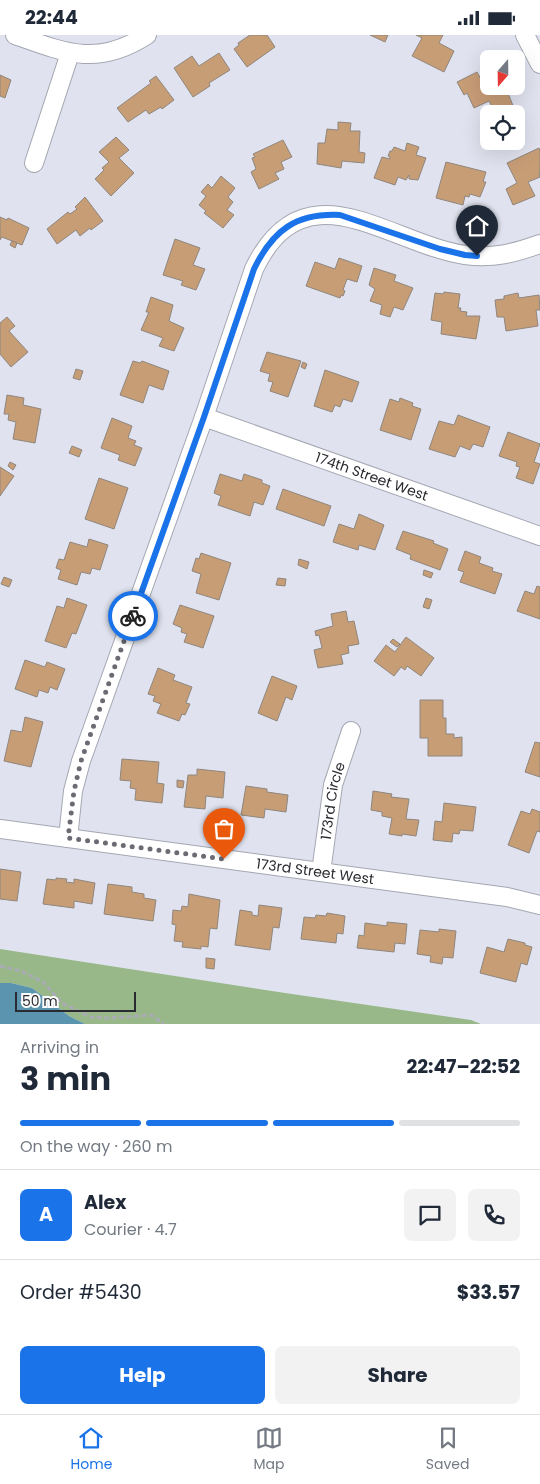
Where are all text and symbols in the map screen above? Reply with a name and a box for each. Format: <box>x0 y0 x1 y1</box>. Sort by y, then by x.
text: 22:44 <box>25 4 78 31</box>
north arrow <box>480 50 525 95</box>
map controls <box>480 50 525 150</box>
button: locate <box>480 105 525 150</box>
pin <box>456 205 498 256</box>
icon: home <box>463 212 491 240</box>
street label: 174th Street West <box>313 447 431 506</box>
courier <box>108 591 158 641</box>
icon: bike <box>119 602 147 630</box>
street label: 173rd Circle <box>316 759 350 841</box>
pin <box>203 808 245 859</box>
icon: bag <box>210 815 238 843</box>
street label: 173rd Street West <box>255 853 375 889</box>
scale bar <box>15 989 136 1012</box>
text: 50 m <box>22 991 58 1011</box>
text: Arriving in <box>20 1036 99 1059</box>
text: 22:47–22:52 <box>406 1053 520 1080</box>
text: 3 min <box>20 1056 111 1101</box>
text: On the way · 260 m <box>20 1135 172 1158</box>
text: Alex <box>84 1189 126 1216</box>
button: chat <box>404 1189 456 1241</box>
button: phone <box>468 1189 520 1241</box>
text: A <box>39 1201 53 1228</box>
text: Courier · 4.7 <box>84 1218 177 1241</box>
text: Order #5430 <box>20 1279 142 1306</box>
text: $33.57 <box>457 1279 520 1306</box>
button: Help <box>20 1346 265 1404</box>
button: Share <box>275 1346 520 1404</box>
tab: Home <box>71 1424 112 1475</box>
tab: Map <box>254 1424 285 1475</box>
tab: Saved <box>426 1424 469 1475</box>

